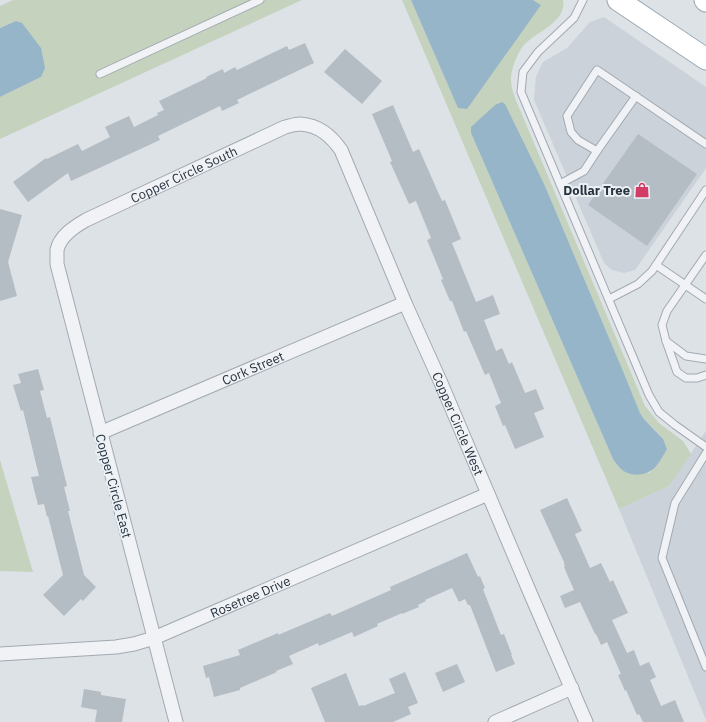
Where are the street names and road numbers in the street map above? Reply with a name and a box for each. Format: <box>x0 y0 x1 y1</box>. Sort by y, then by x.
street label: Copper Circle South <box>128 143 240 207</box>
street label: Cork Street <box>219 348 287 389</box>
street label: Copper Circle West <box>428 369 487 478</box>
street label: Copper Circle East <box>91 432 136 540</box>
street label: Rosetree Drive <box>208 572 293 622</box>

